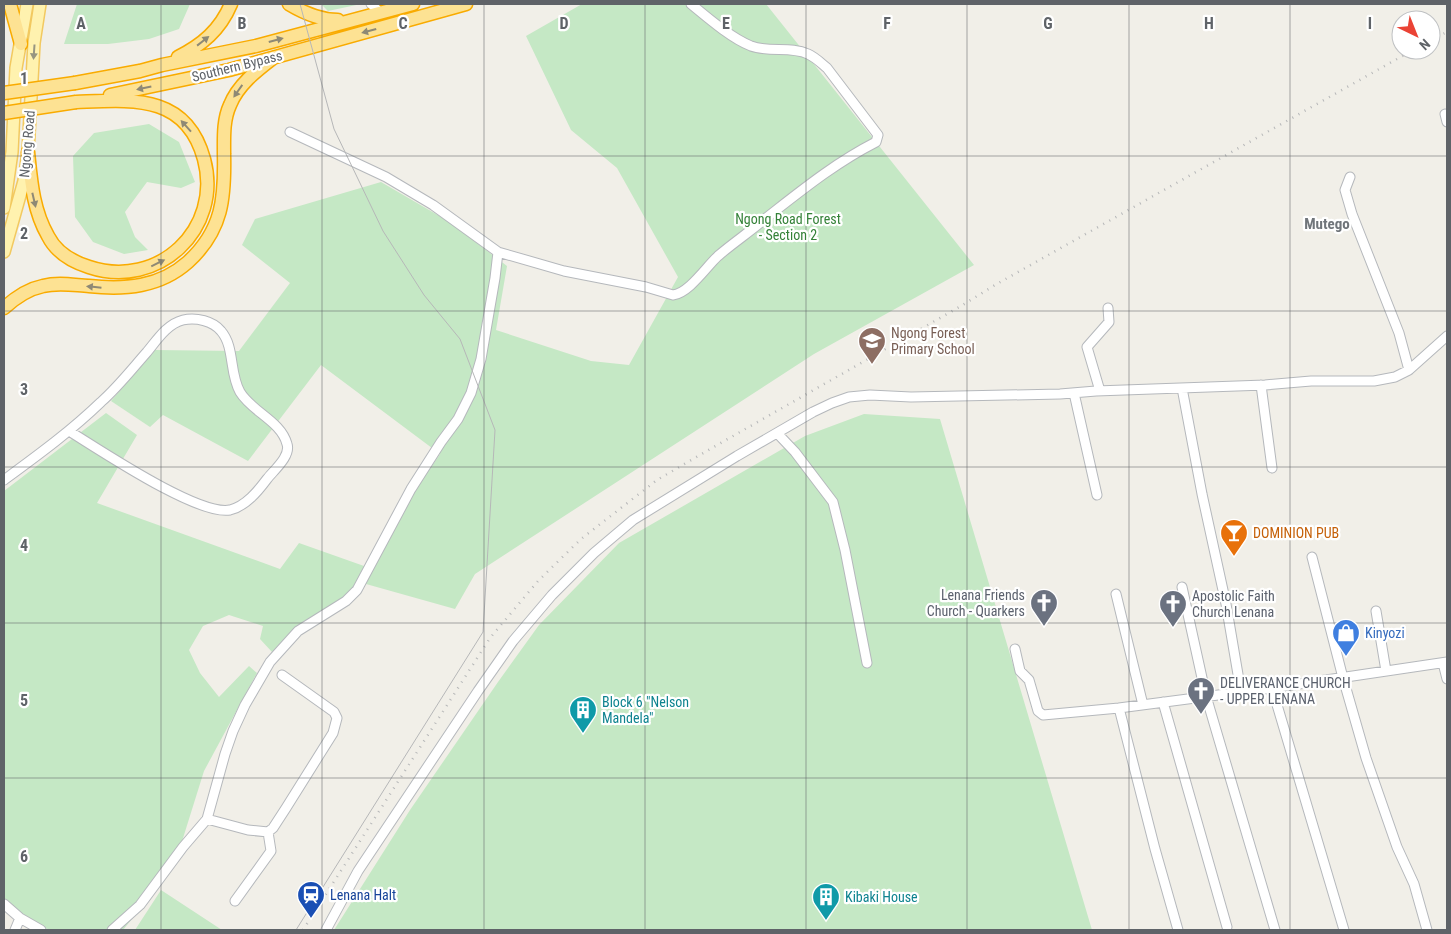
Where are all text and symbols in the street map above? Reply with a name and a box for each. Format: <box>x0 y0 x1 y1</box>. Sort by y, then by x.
north arrow <box>1391 10 1441 60</box>
text: A <box>76 14 86 33</box>
text: B <box>238 14 247 33</box>
text: C <box>398 14 408 33</box>
text: D <box>559 14 569 33</box>
text: E <box>722 14 730 33</box>
text: F <box>883 14 891 33</box>
text: G <box>1043 14 1053 33</box>
text: H <box>1204 14 1214 33</box>
text: I <box>1368 14 1372 33</box>
one-way arrow <box>361 28 376 36</box>
one-way arrow <box>196 36 209 47</box>
one-way arrow <box>269 36 284 44</box>
text: N <box>1416 36 1433 53</box>
one-way arrow <box>29 44 37 60</box>
street label: Southern Bypass <box>190 47 284 85</box>
text: 1 <box>20 69 28 88</box>
one-way arrow <box>136 84 151 92</box>
one-way arrow <box>233 85 243 98</box>
street label: Ngong Road <box>16 110 38 178</box>
one-way arrow <box>180 119 191 132</box>
one-way arrow <box>30 192 38 208</box>
park label: Ngong Road Forest - Section 2 <box>735 211 841 243</box>
district label: Mutego <box>1304 215 1350 233</box>
text: 2 <box>20 224 28 243</box>
one-way arrow <box>150 258 165 267</box>
one-way arrow <box>86 283 102 291</box>
place label: Ngong Forest Primary School <box>891 325 975 357</box>
school or university icon: Ngong Forest Primary School <box>857 326 887 365</box>
text: 3 <box>20 380 28 399</box>
bar icon: DOMINION PUB <box>1219 518 1249 557</box>
place label: DOMINION PUB <box>1253 525 1339 541</box>
text: 4 <box>20 536 28 555</box>
place label: Lenana Friends Church - Quarkers <box>927 587 1025 619</box>
church icon: Lenana Friends Church - Quarkers <box>1029 588 1059 627</box>
place label: Apostolic Faith Church Lenana <box>1192 588 1275 620</box>
church icon: Apostolic Faith Church Lenana <box>1158 589 1188 628</box>
shop icon: Kinyozi <box>1331 618 1361 657</box>
place label: Kinyozi <box>1365 625 1405 641</box>
place label: DELIVERANCE CHURCH - UPPER LENANA <box>1220 675 1351 707</box>
church icon: DELIVERANCE CHURCH - UPPER LENANA <box>1186 676 1216 715</box>
text: 5 <box>20 691 28 710</box>
place label: Block 6 "Nelson Mandela" <box>602 694 689 726</box>
building icon: Block 6 "Nelson Mandela" <box>568 695 598 734</box>
text: 6 <box>20 847 28 866</box>
station icon: Lenana Halt <box>296 880 326 919</box>
building icon: Kibaki House <box>811 882 841 921</box>
place label: Lenana Halt <box>330 887 396 903</box>
place label: Kibaki House <box>845 889 918 905</box>

